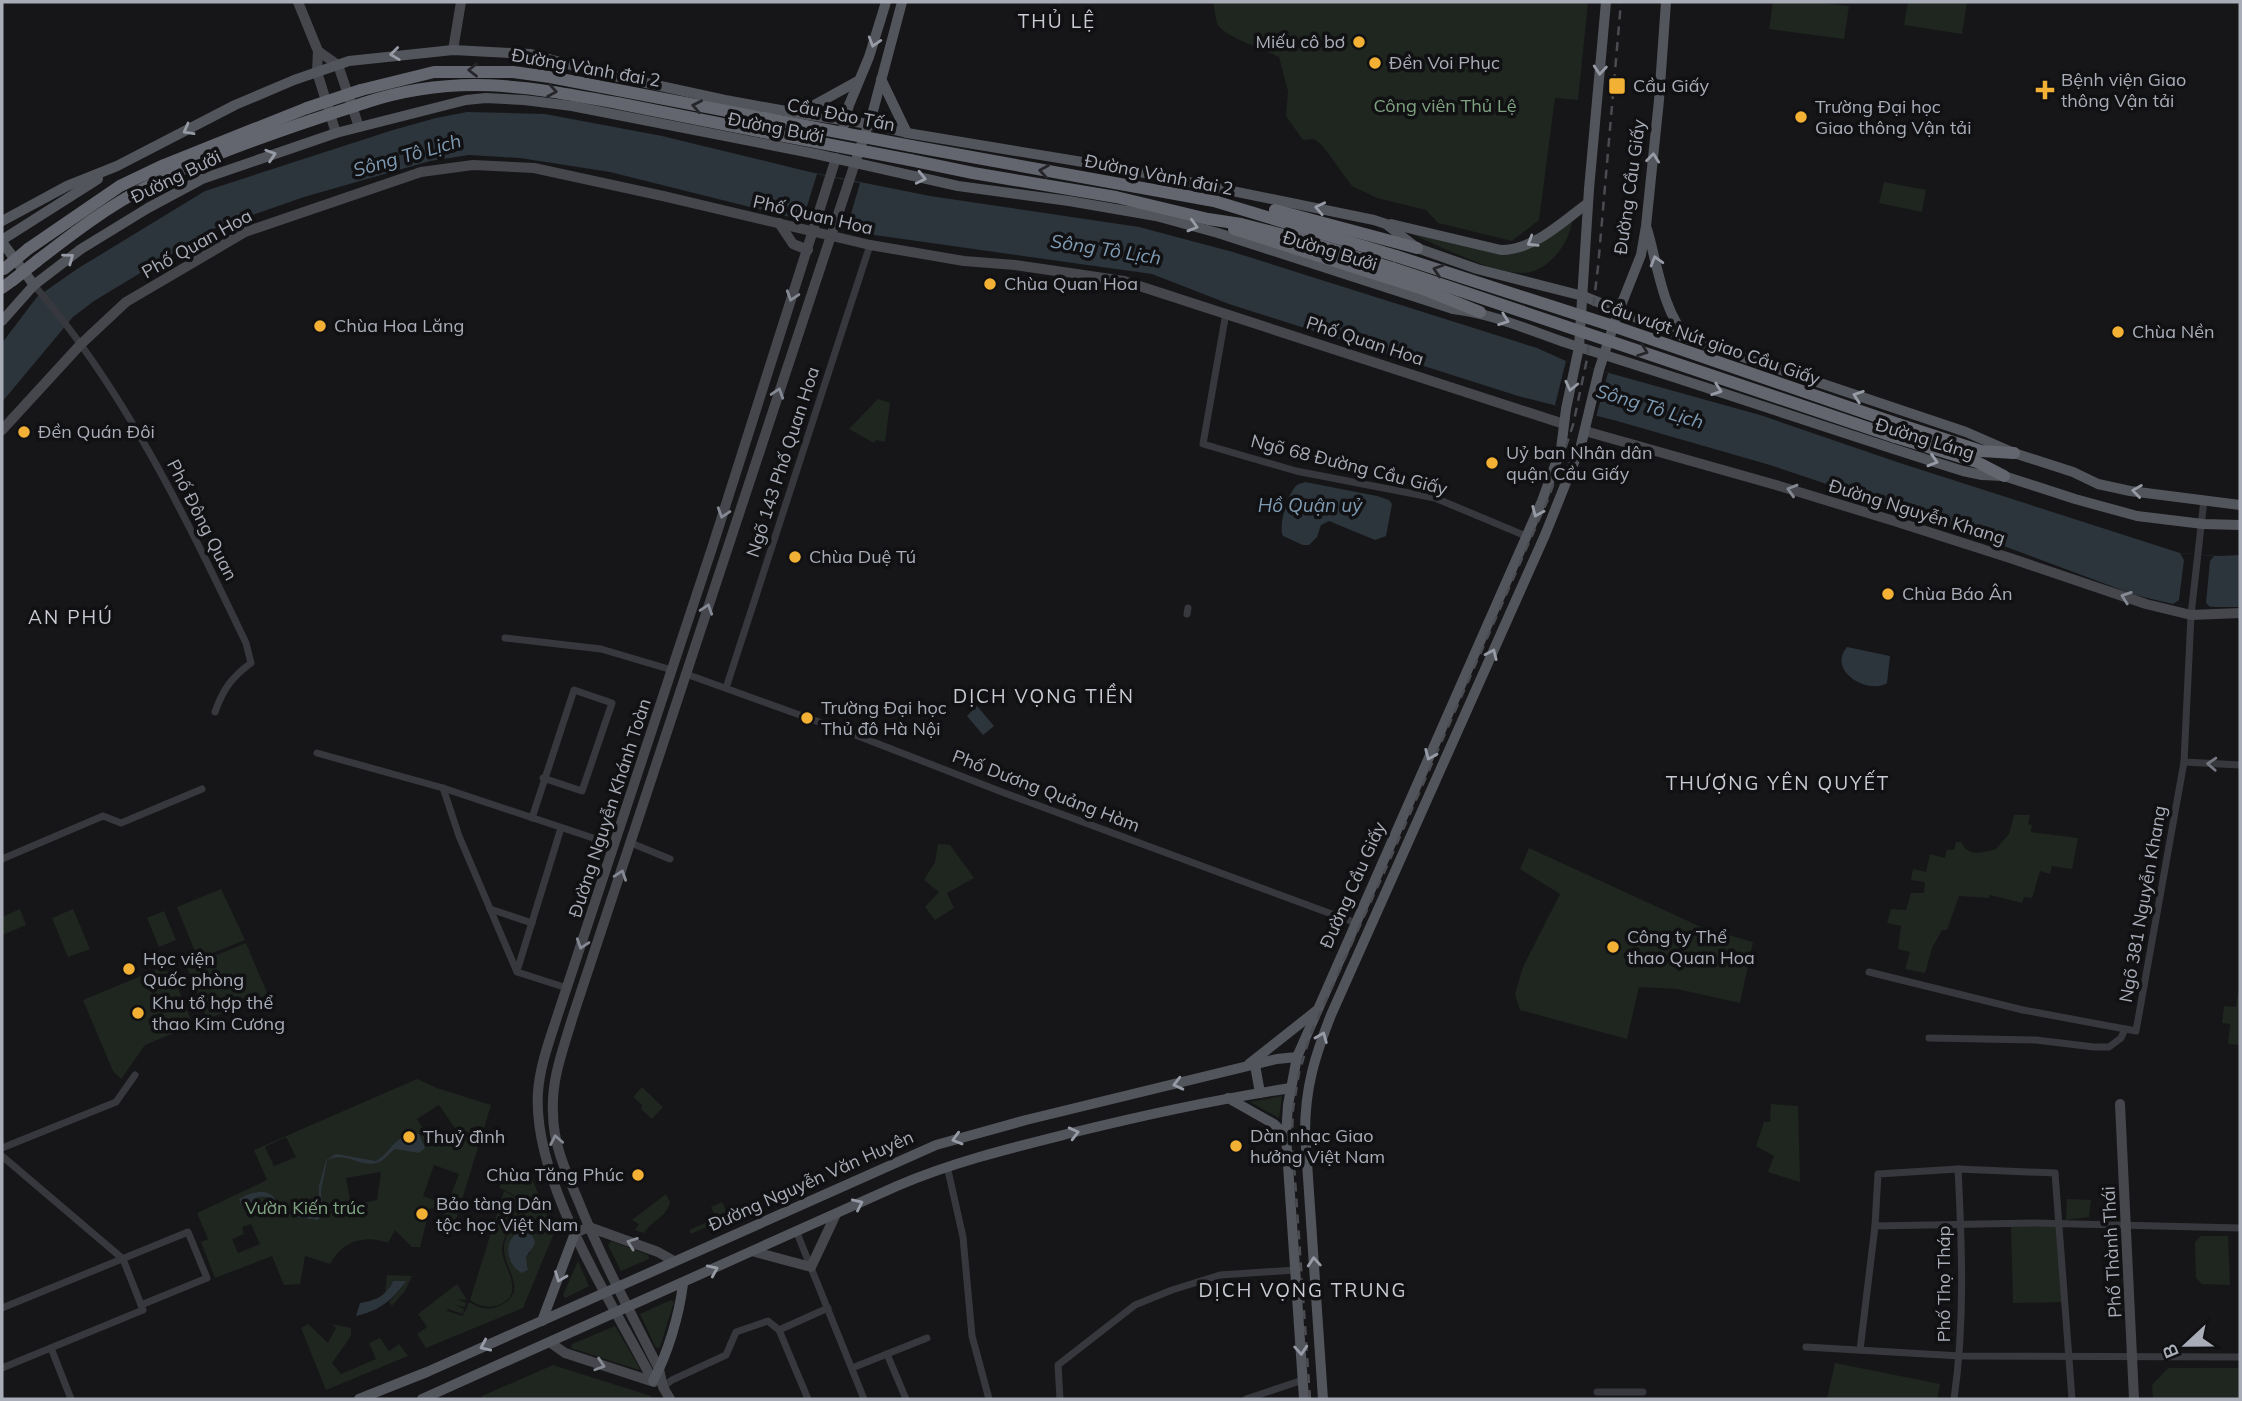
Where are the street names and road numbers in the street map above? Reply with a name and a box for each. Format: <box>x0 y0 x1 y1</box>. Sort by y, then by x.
street label: Đường Vành đai 2 <box>510 43 662 92</box>
street label: Cầu Đào Tấn <box>785 93 897 136</box>
street label: Đường Bưởi <box>726 107 826 148</box>
street label: Đường Cầu Giấy <box>1609 117 1650 256</box>
street label: Đường Bưởi <box>127 145 225 208</box>
street label: Đường Vành đai 2 <box>1083 149 1235 200</box>
street label: Phố Quan Hoa <box>751 190 875 239</box>
street label: Phố Quan Hoa <box>138 204 256 283</box>
street label: Đường Bưởi <box>1280 225 1380 276</box>
street label: Cầu vượt Nút giao Cầu Giấy <box>1597 293 1824 390</box>
street label: Phố Quan Hoa <box>1303 311 1427 370</box>
street label: Ngõ 143 Phố Quan Hoa <box>741 364 824 560</box>
street label: Đường Láng <box>1873 413 1977 464</box>
street label: Ngõ 68 Đường Cầu Giấy <box>1248 429 1450 500</box>
street label: Phố Đông Quan <box>162 455 243 584</box>
street label: Đường Nguyễn Khang <box>1826 474 2008 549</box>
street label: Đường Nguyễn Khánh Toàn <box>563 695 656 920</box>
street label: Phố Dương Quảng Hàm <box>949 744 1143 837</box>
street label: Ngõ 381 Nguyễn Khang <box>2114 804 2171 1004</box>
street label: Đường Cầu Giấy <box>1314 818 1391 952</box>
street label: Đường Nguyễn Văn Huyên <box>705 1125 917 1236</box>
street label: Phố Thành Thái <box>2097 1186 2126 1318</box>
street label: Phố Thọ Tháp <box>1932 1226 1955 1342</box>

